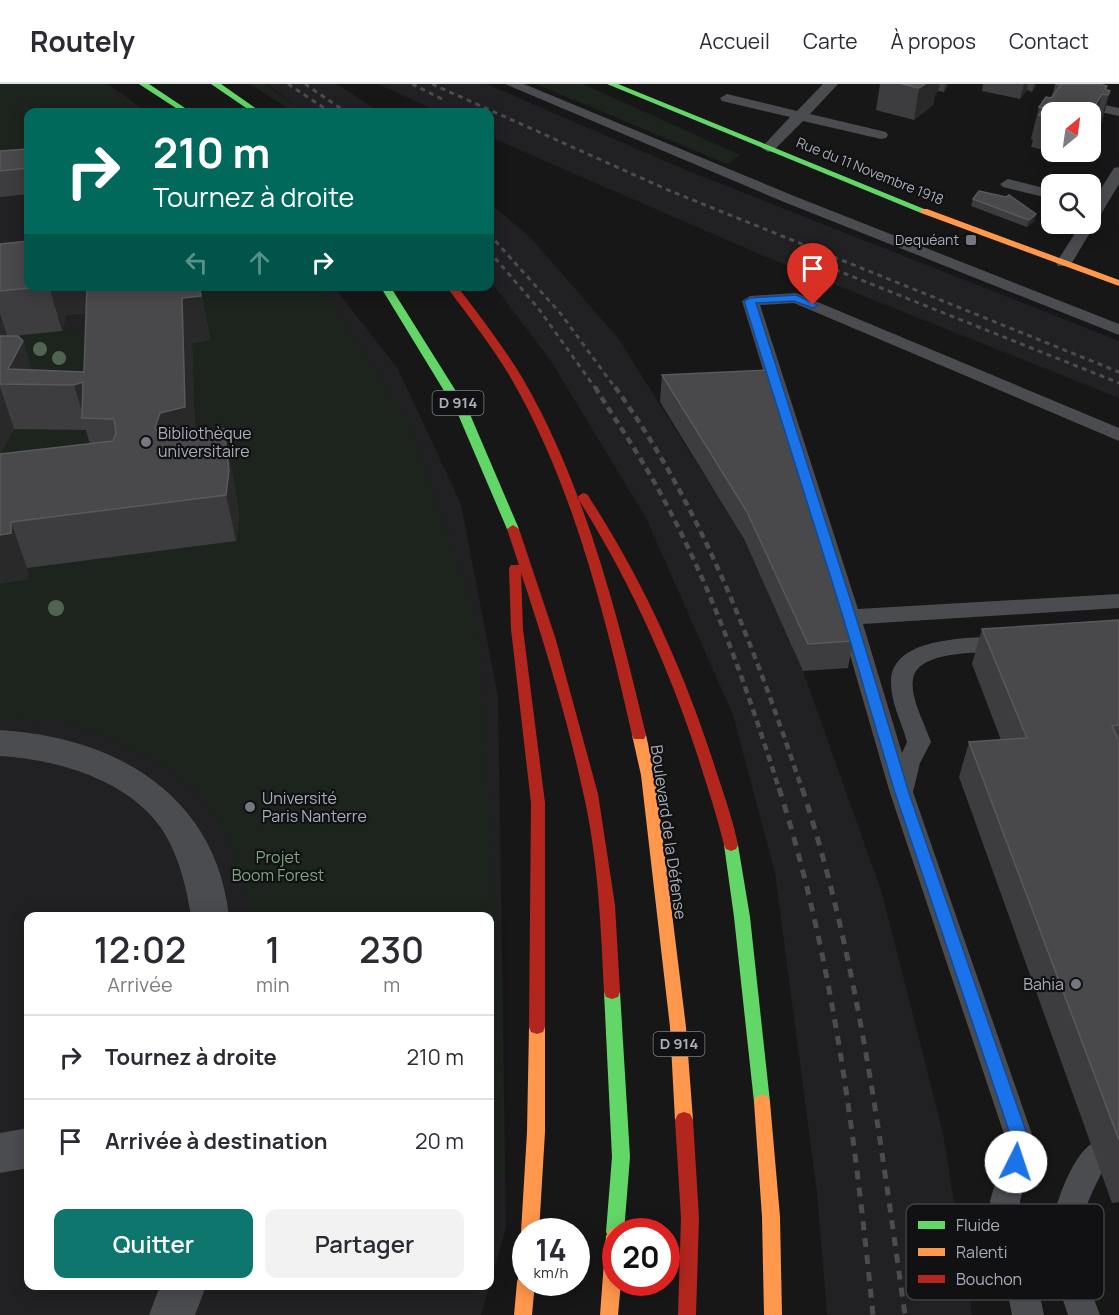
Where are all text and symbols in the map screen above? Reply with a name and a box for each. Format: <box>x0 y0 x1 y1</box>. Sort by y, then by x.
text: Routely <box>30 22 135 60</box>
text: Accueil <box>699 27 770 55</box>
text: Carte <box>803 27 857 55</box>
text: À propos <box>890 27 976 55</box>
text: Contact <box>1009 27 1089 55</box>
north arrow <box>1041 102 1101 162</box>
map controls <box>1041 102 1101 234</box>
text: 210 m <box>153 123 270 181</box>
icon: right <box>54 132 132 210</box>
street label: Rue du 11 Novembre 1918 <box>794 132 947 209</box>
button: search <box>1041 174 1101 234</box>
text: Tournez à droite <box>153 178 354 215</box>
place label: Dequéant <box>895 230 959 249</box>
marker: Dequéant <box>964 233 978 247</box>
pin <box>787 243 838 305</box>
icon: left <box>180 246 213 279</box>
icon: ahead <box>243 246 276 279</box>
icon: right <box>306 246 339 279</box>
icon: arrive <box>796 252 829 285</box>
road number: D 914 <box>432 391 484 415</box>
place label: Bibliothèque universitaire <box>158 422 252 462</box>
marker: Bibliothèque universitaire <box>139 435 153 449</box>
street label: Boulevard de la Défense <box>646 743 692 921</box>
place label: Université Paris Nanterre <box>262 787 367 827</box>
marker: Université Paris Nanterre <box>243 800 257 814</box>
park label: Projet Boom Forest <box>232 846 324 886</box>
text: 12:02 <box>94 925 186 974</box>
text: 1 <box>265 925 280 974</box>
text: 230 <box>359 925 424 974</box>
text: Arrivée <box>107 971 173 998</box>
text: min <box>256 971 290 998</box>
text: m <box>383 971 400 998</box>
place label: Bahia <box>1023 973 1064 995</box>
marker: Bahia <box>1069 977 1083 991</box>
road number: D 914 <box>654 1032 704 1056</box>
icon: right <box>54 1041 87 1074</box>
text: Tournez à droite <box>105 1042 277 1072</box>
text: 210 m <box>406 1042 464 1072</box>
icon: arrive <box>54 1125 87 1158</box>
text: Arrivée à destination <box>105 1126 328 1156</box>
text: 20 m <box>415 1126 464 1156</box>
position arrow <box>984 1130 1048 1194</box>
legend <box>906 1204 1104 1300</box>
button: Quitter <box>54 1209 253 1278</box>
button: Partager <box>265 1209 464 1278</box>
text: Fluide <box>956 1214 1000 1236</box>
speed limit sign: 20 <box>602 1218 680 1296</box>
text: 14 <box>535 1229 567 1270</box>
text: Ralenti <box>956 1241 1007 1263</box>
text: km/h <box>534 1262 568 1283</box>
text: Bouchon <box>956 1268 1022 1290</box>

